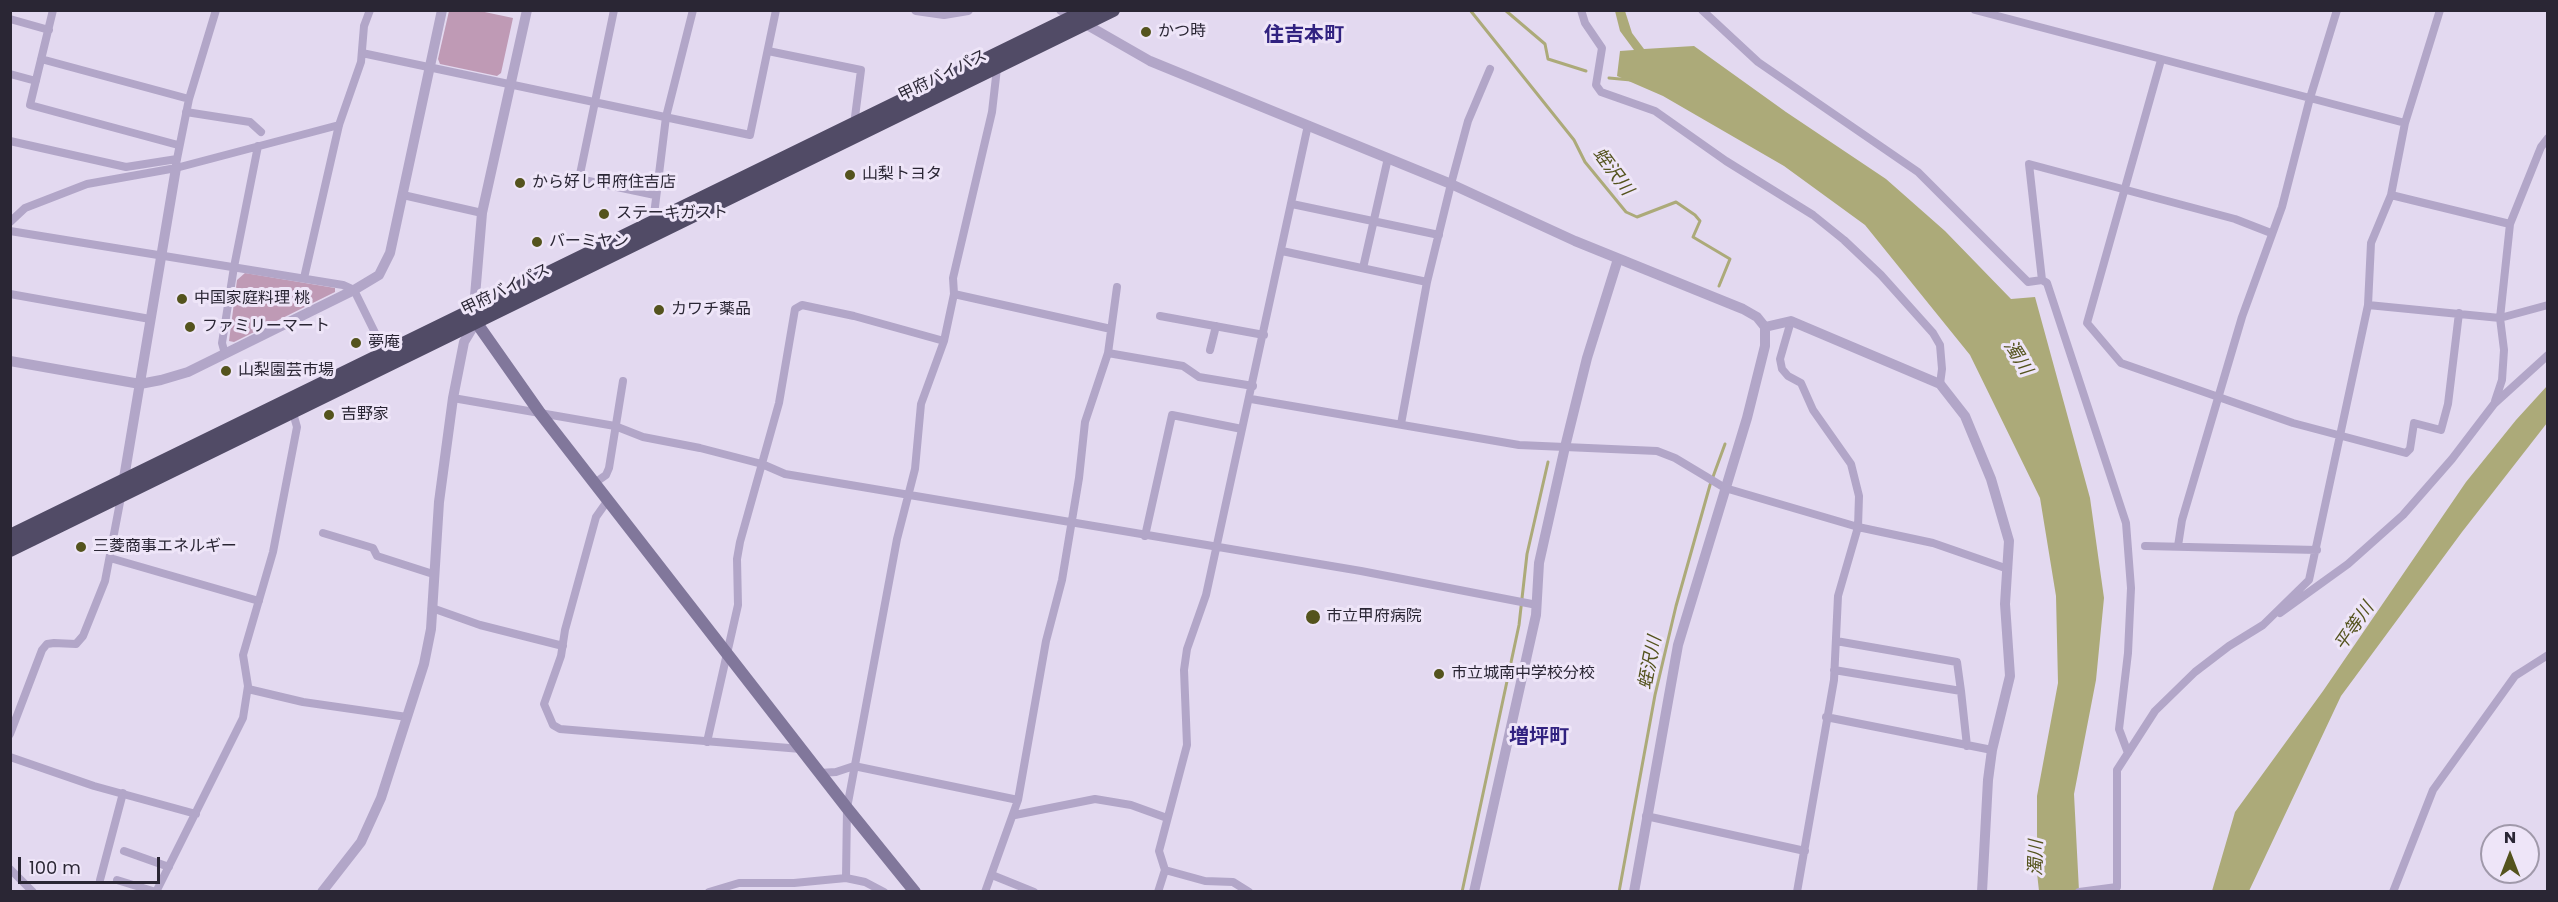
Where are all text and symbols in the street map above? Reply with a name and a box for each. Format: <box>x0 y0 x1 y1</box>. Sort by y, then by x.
place label: かつ時 <box>1158 22 1206 42</box>
district label: 住吉本町 <box>1264 24 1344 48</box>
marker: かつ時 <box>1139 25 1153 39</box>
street label: 甲府バイパス <box>896 46 990 106</box>
water label: 蛭沢川 <box>1587 144 1637 200</box>
place label: 山梨トヨタ <box>862 165 942 185</box>
marker: 山梨トヨタ <box>843 168 857 182</box>
place label: から好し甲府住吉店 <box>532 173 676 193</box>
marker: から好し甲府住吉店 <box>513 176 527 190</box>
place label: ステーキガスト <box>616 204 728 224</box>
marker: ステーキガスト <box>597 207 611 221</box>
place label: バーミヤン <box>549 232 629 252</box>
marker: バーミヤン <box>530 235 544 249</box>
street label: 甲府バイパス <box>459 260 553 320</box>
place label: 中国家庭料理 桃 <box>194 289 310 309</box>
marker: 中国家庭料理 桃 <box>175 292 189 306</box>
place label: カワチ薬品 <box>671 300 751 320</box>
marker: カワチ薬品 <box>652 303 666 317</box>
place label: ファミリーマート <box>202 317 330 337</box>
marker: ファミリーマート <box>183 320 197 334</box>
place label: 夢庵 <box>368 333 400 353</box>
marker: 夢庵 <box>349 336 363 350</box>
water label: 濁川 <box>1998 337 2036 379</box>
place label: 山梨園芸市場 <box>238 361 334 381</box>
marker: 山梨園芸市場 <box>219 364 233 378</box>
place label: 吉野家 <box>341 405 389 425</box>
marker: 吉野家 <box>322 408 336 422</box>
place label: 三菱商事エネルギー <box>93 537 237 557</box>
marker: 三菱商事エネルギー <box>74 540 88 554</box>
water label: 平等川 <box>2331 599 2379 655</box>
place label: 市立甲府病院 <box>1326 607 1422 627</box>
marker: 市立甲府病院 <box>1304 608 1322 626</box>
water label: 蛭沢川 <box>1635 634 1667 692</box>
place label: 市立城南中学校分校 <box>1451 664 1595 684</box>
marker: 市立城南中学校分校 <box>1432 667 1446 681</box>
district label: 増坪町 <box>1509 726 1569 750</box>
north arrow <box>2480 824 2540 884</box>
text: N <box>2504 826 2516 849</box>
water label: 濁川 <box>2026 840 2048 876</box>
scale bar <box>21 845 164 883</box>
text: 100 m <box>29 855 81 880</box>

